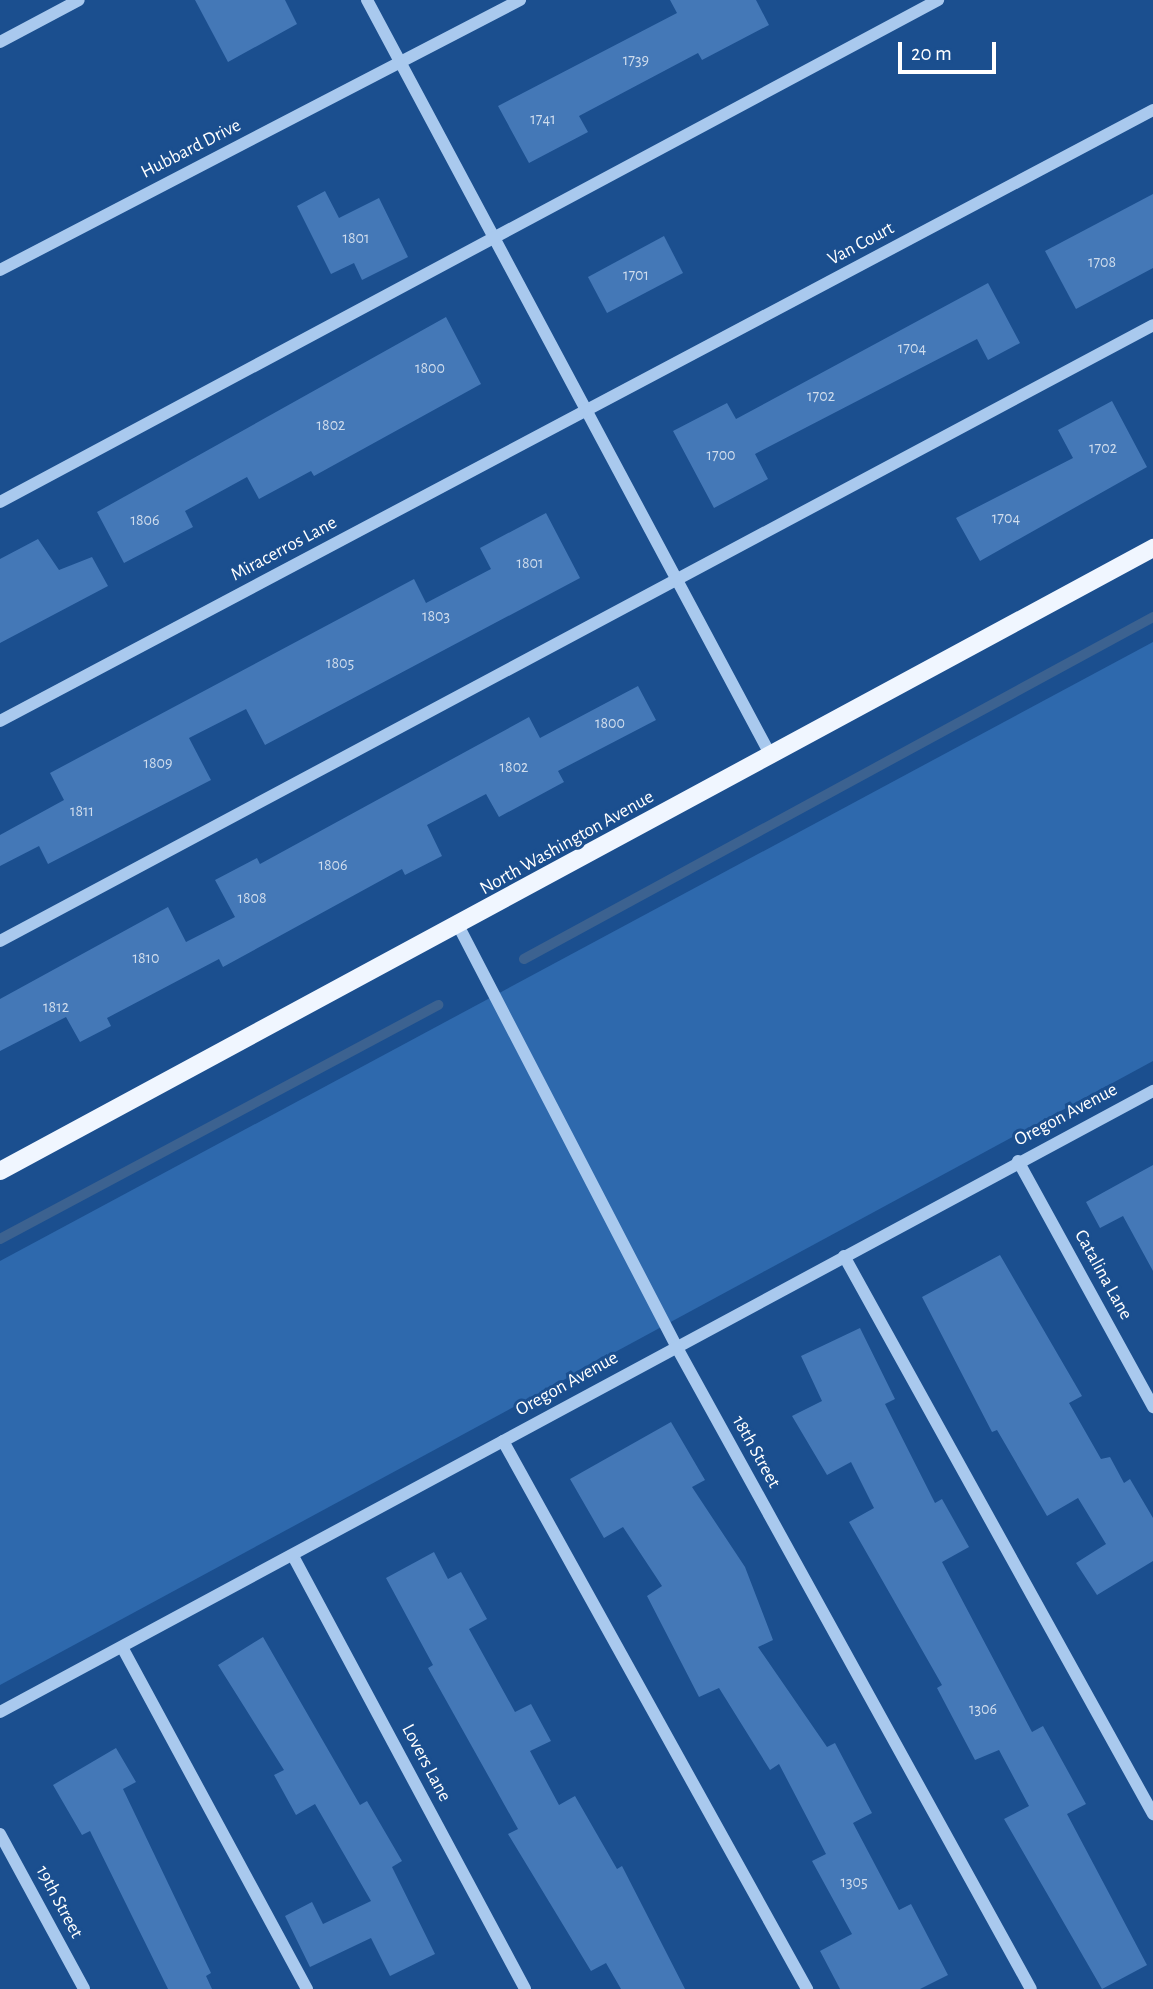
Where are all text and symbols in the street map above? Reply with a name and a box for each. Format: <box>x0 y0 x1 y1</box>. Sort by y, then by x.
scale bar <box>901 28 999 72</box>
text: 20 m <box>911 43 952 64</box>
house number: 1739 <box>623 50 649 70</box>
house number: 1741 <box>530 109 556 129</box>
street label: Hubbard Drive <box>137 114 245 184</box>
street label: Van Court <box>824 217 898 271</box>
house number: 1801 <box>342 228 370 248</box>
house number: 1708 <box>1088 252 1116 272</box>
house number: 1701 <box>623 265 649 285</box>
house number: 1704 <box>898 338 926 358</box>
house number: 1800 <box>415 358 445 378</box>
house number: 1702 <box>807 386 835 406</box>
house number: 1802 <box>317 415 345 435</box>
house number: 1702 <box>1089 438 1117 458</box>
house number: 1700 <box>706 445 736 465</box>
house number: 1704 <box>992 508 1020 528</box>
house number: 1806 <box>130 510 160 530</box>
street label: Miracerros Lane <box>227 511 341 587</box>
house number: 1801 <box>516 553 544 573</box>
house number: 1803 <box>422 606 450 626</box>
house number: 1805 <box>326 653 354 673</box>
house number: 1800 <box>595 713 625 733</box>
house number: 1809 <box>143 753 173 773</box>
house number: 1802 <box>500 757 528 777</box>
street label: North Washington Avenue <box>476 786 658 900</box>
house number: 1811 <box>70 801 94 821</box>
house number: 1806 <box>318 855 348 875</box>
house number: 1808 <box>237 888 267 908</box>
house number: 1810 <box>132 948 160 968</box>
house number: 1812 <box>43 997 69 1017</box>
street label: Oregon Avenue <box>1011 1078 1121 1152</box>
street label: Catalina Lane <box>1069 1226 1137 1324</box>
street label: Oregon Avenue <box>512 1347 622 1421</box>
street label: 18th Street <box>727 1412 785 1492</box>
house number: 1306 <box>969 1699 997 1719</box>
street label: Lovers Lane <box>396 1720 456 1806</box>
street label: 19th Street <box>30 1862 88 1942</box>
house number: 1305 <box>840 1872 868 1892</box>

